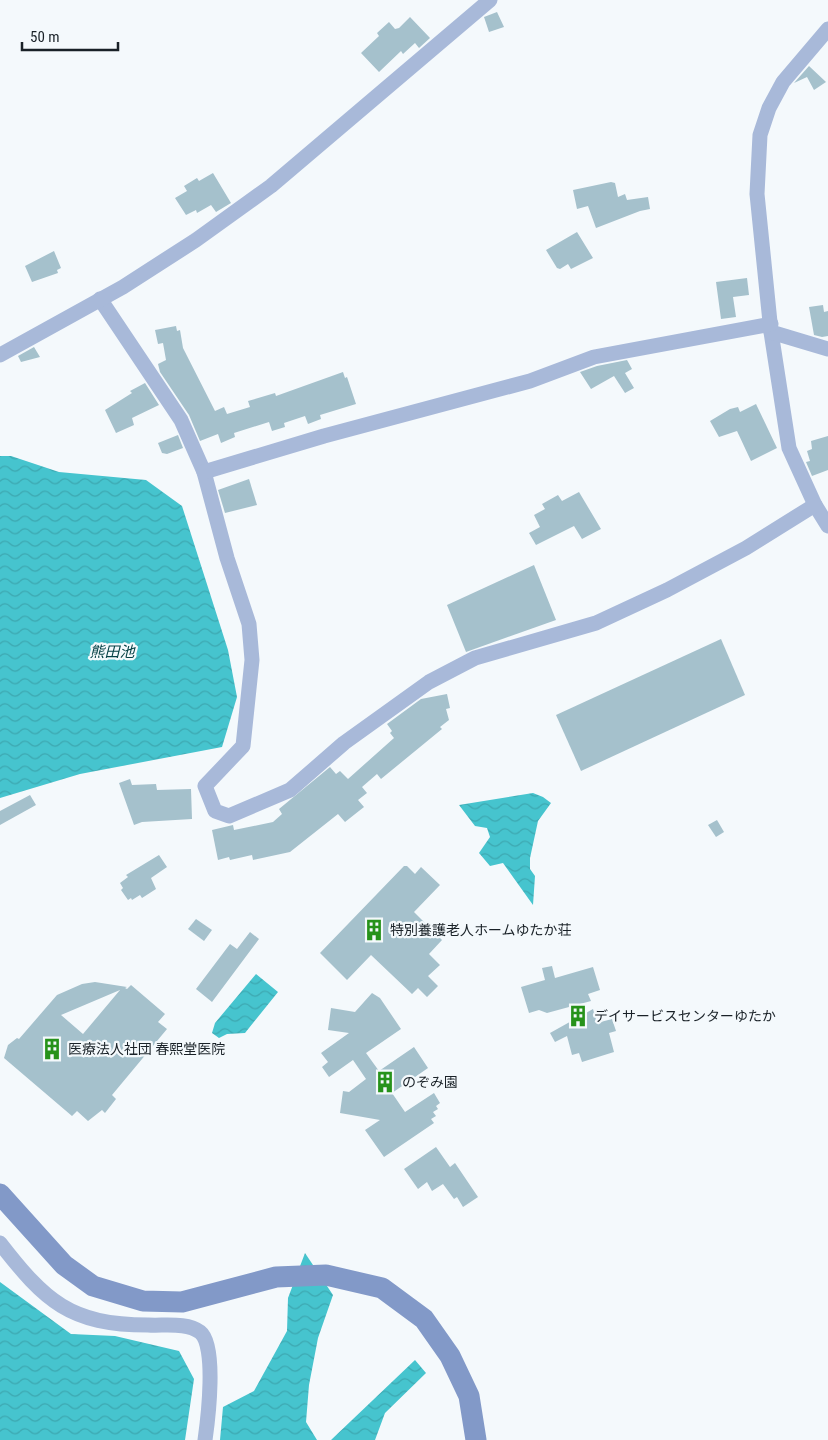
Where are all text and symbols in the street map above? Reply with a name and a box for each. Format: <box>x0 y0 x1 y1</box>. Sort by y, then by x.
scale bar <box>22 20 119 52</box>
text: 50 m <box>30 28 60 46</box>
water label: 熊田池 <box>89 643 136 661</box>
building icon: 特別養護老人ホームゆたか荘 <box>361 917 387 943</box>
place label: 特別養護老人ホームゆたか荘 <box>390 922 572 938</box>
building icon: デイサービスセンターゆたか <box>565 1003 591 1029</box>
place label: デイサービスセンターゆたか <box>594 1008 776 1024</box>
building icon: 医療法人社団 春熙堂医院 <box>39 1036 65 1062</box>
place label: 医療法人社団 春熙堂医院 <box>68 1041 225 1057</box>
building icon: のぞみ園 <box>372 1069 398 1095</box>
place label: のぞみ園 <box>402 1074 458 1090</box>

